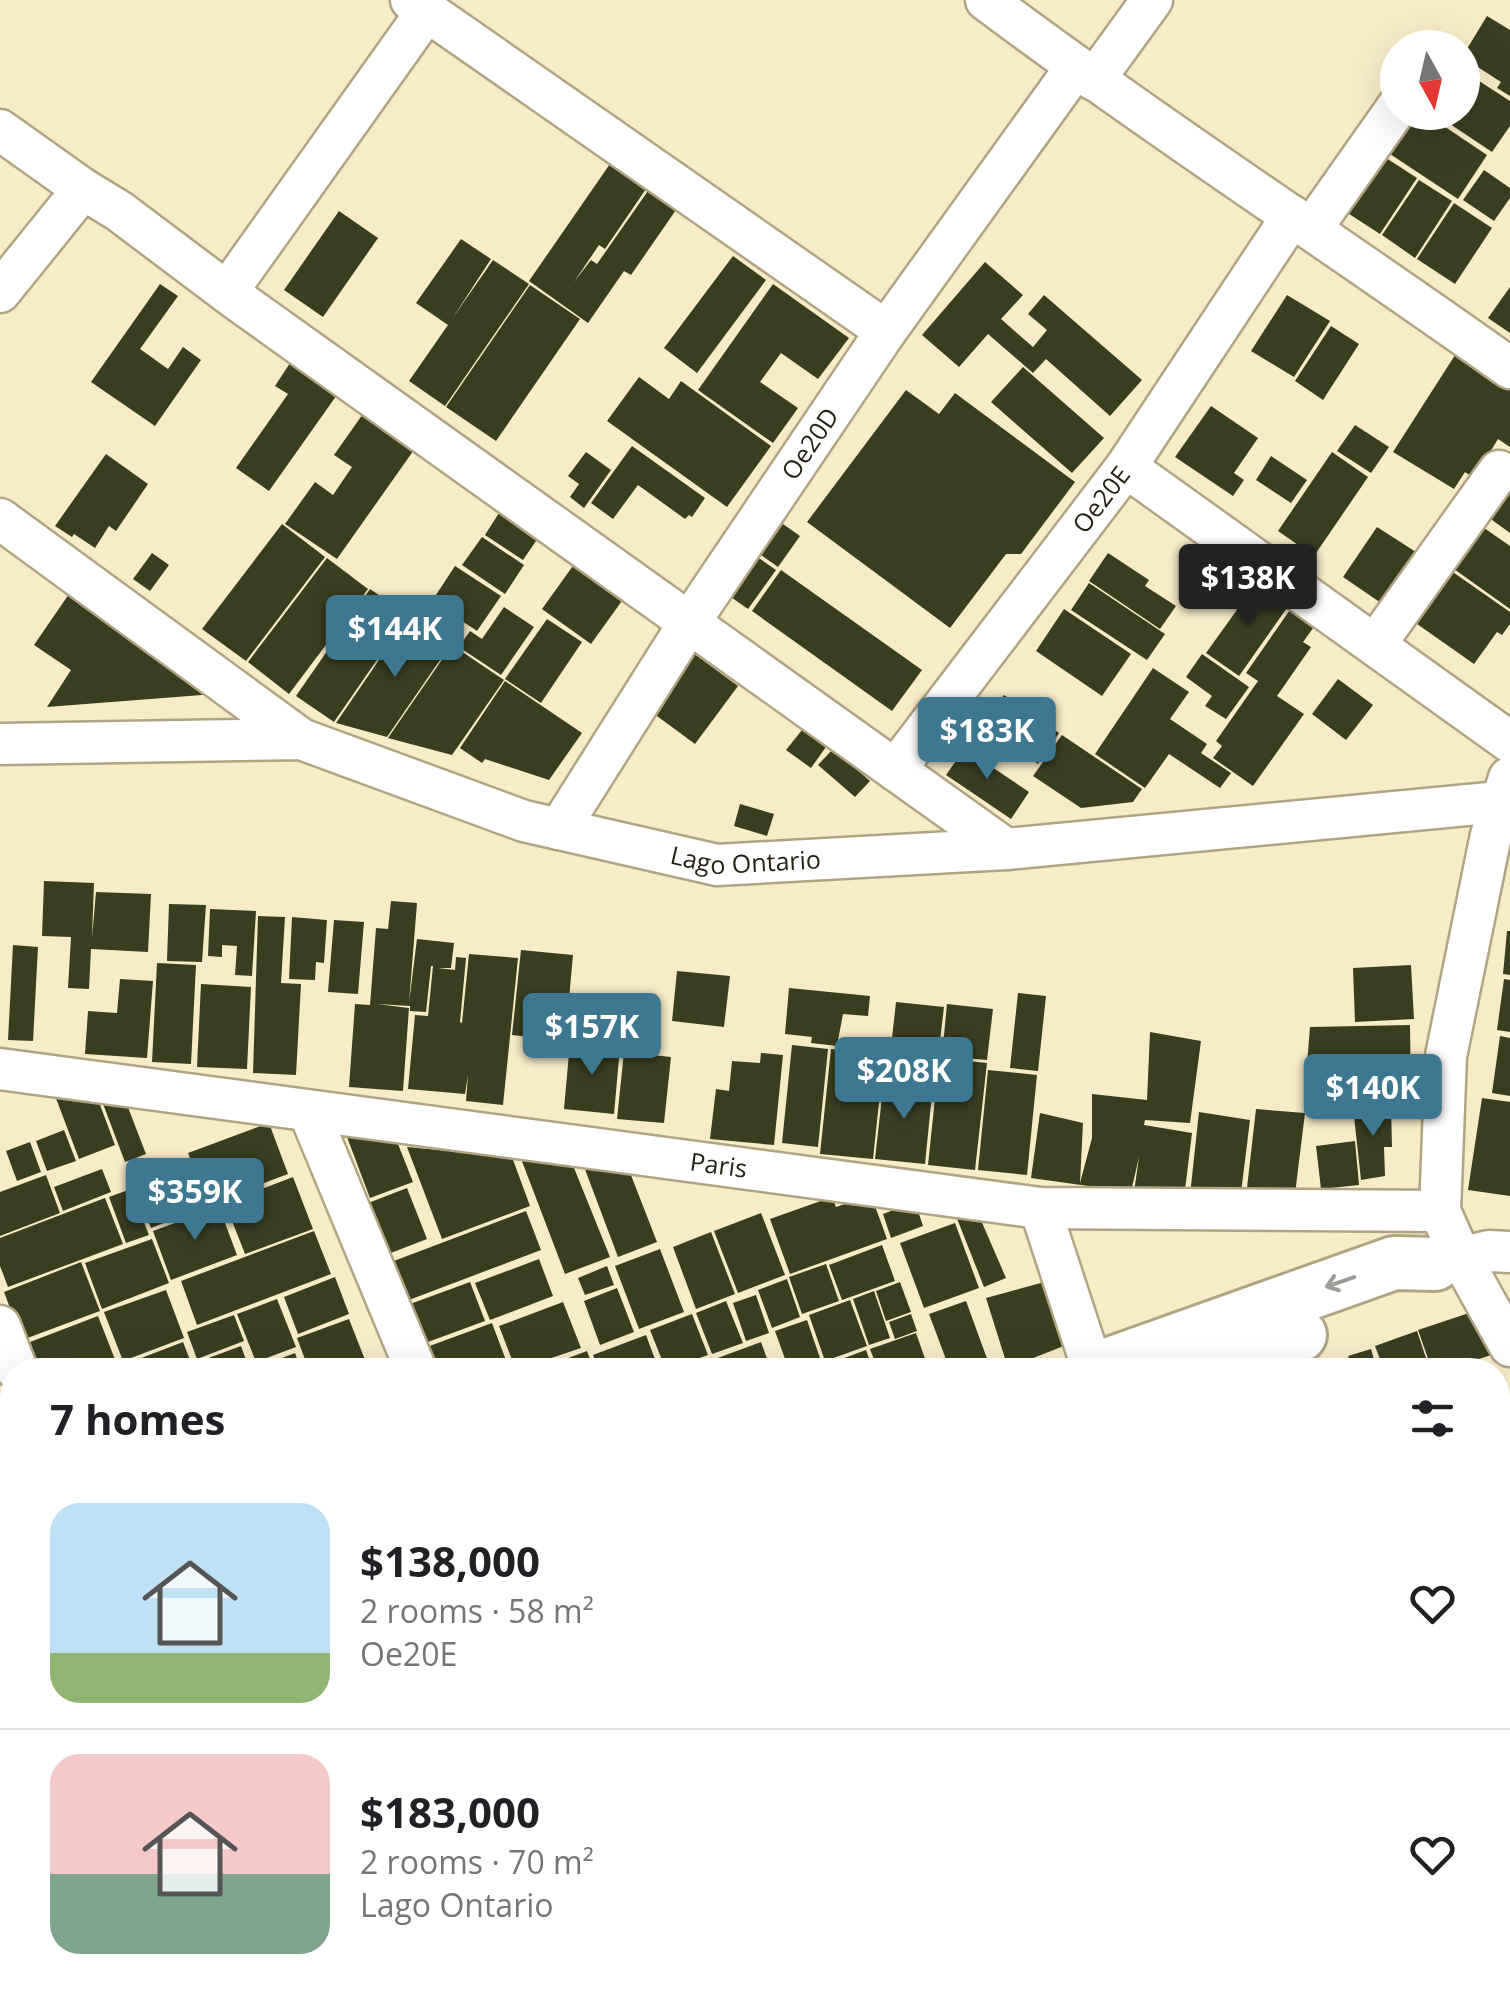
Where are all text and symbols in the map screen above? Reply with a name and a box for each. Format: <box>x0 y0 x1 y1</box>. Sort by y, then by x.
north arrow <box>1380 30 1480 130</box>
map controls <box>1380 30 1480 130</box>
street label: Oe20D <box>773 400 846 486</box>
street label: Oe20E <box>1064 458 1137 540</box>
pin: $138K <box>1178 544 1318 629</box>
text: $138K <box>1201 555 1295 598</box>
pin: $144K <box>325 595 465 680</box>
text: $144K <box>348 606 442 649</box>
pin: $183K <box>917 697 1057 782</box>
text: $183K <box>940 708 1034 751</box>
street label: Lago Ontario <box>667 837 822 881</box>
pin: $157K <box>522 993 662 1078</box>
text: $157K <box>545 1004 639 1047</box>
pin: $208K <box>834 1037 974 1122</box>
text: $208K <box>857 1048 951 1091</box>
pin: $140K <box>1303 1054 1443 1139</box>
text: $140K <box>1326 1065 1420 1108</box>
street label: Paris <box>688 1143 749 1185</box>
pin: $359K <box>125 1158 265 1243</box>
text: $359K <box>148 1169 242 1212</box>
one-way arrow <box>1326 1274 1357 1292</box>
text: 7 homes <box>50 1390 225 1447</box>
icon: filters <box>1405 1391 1460 1446</box>
text: $138,000 <box>360 1532 540 1589</box>
icon: home <box>130 1543 250 1663</box>
icon: heart <box>1405 1576 1460 1631</box>
text: 2 rooms · 58 m² <box>360 1589 594 1632</box>
text: Oe20E <box>360 1632 457 1675</box>
text: $183,000 <box>360 1783 540 1840</box>
icon: home <box>130 1794 250 1914</box>
icon: heart <box>1405 1827 1460 1882</box>
text: 2 rooms · 70 m² <box>360 1840 594 1883</box>
text: Lago Ontario <box>360 1883 554 1926</box>

